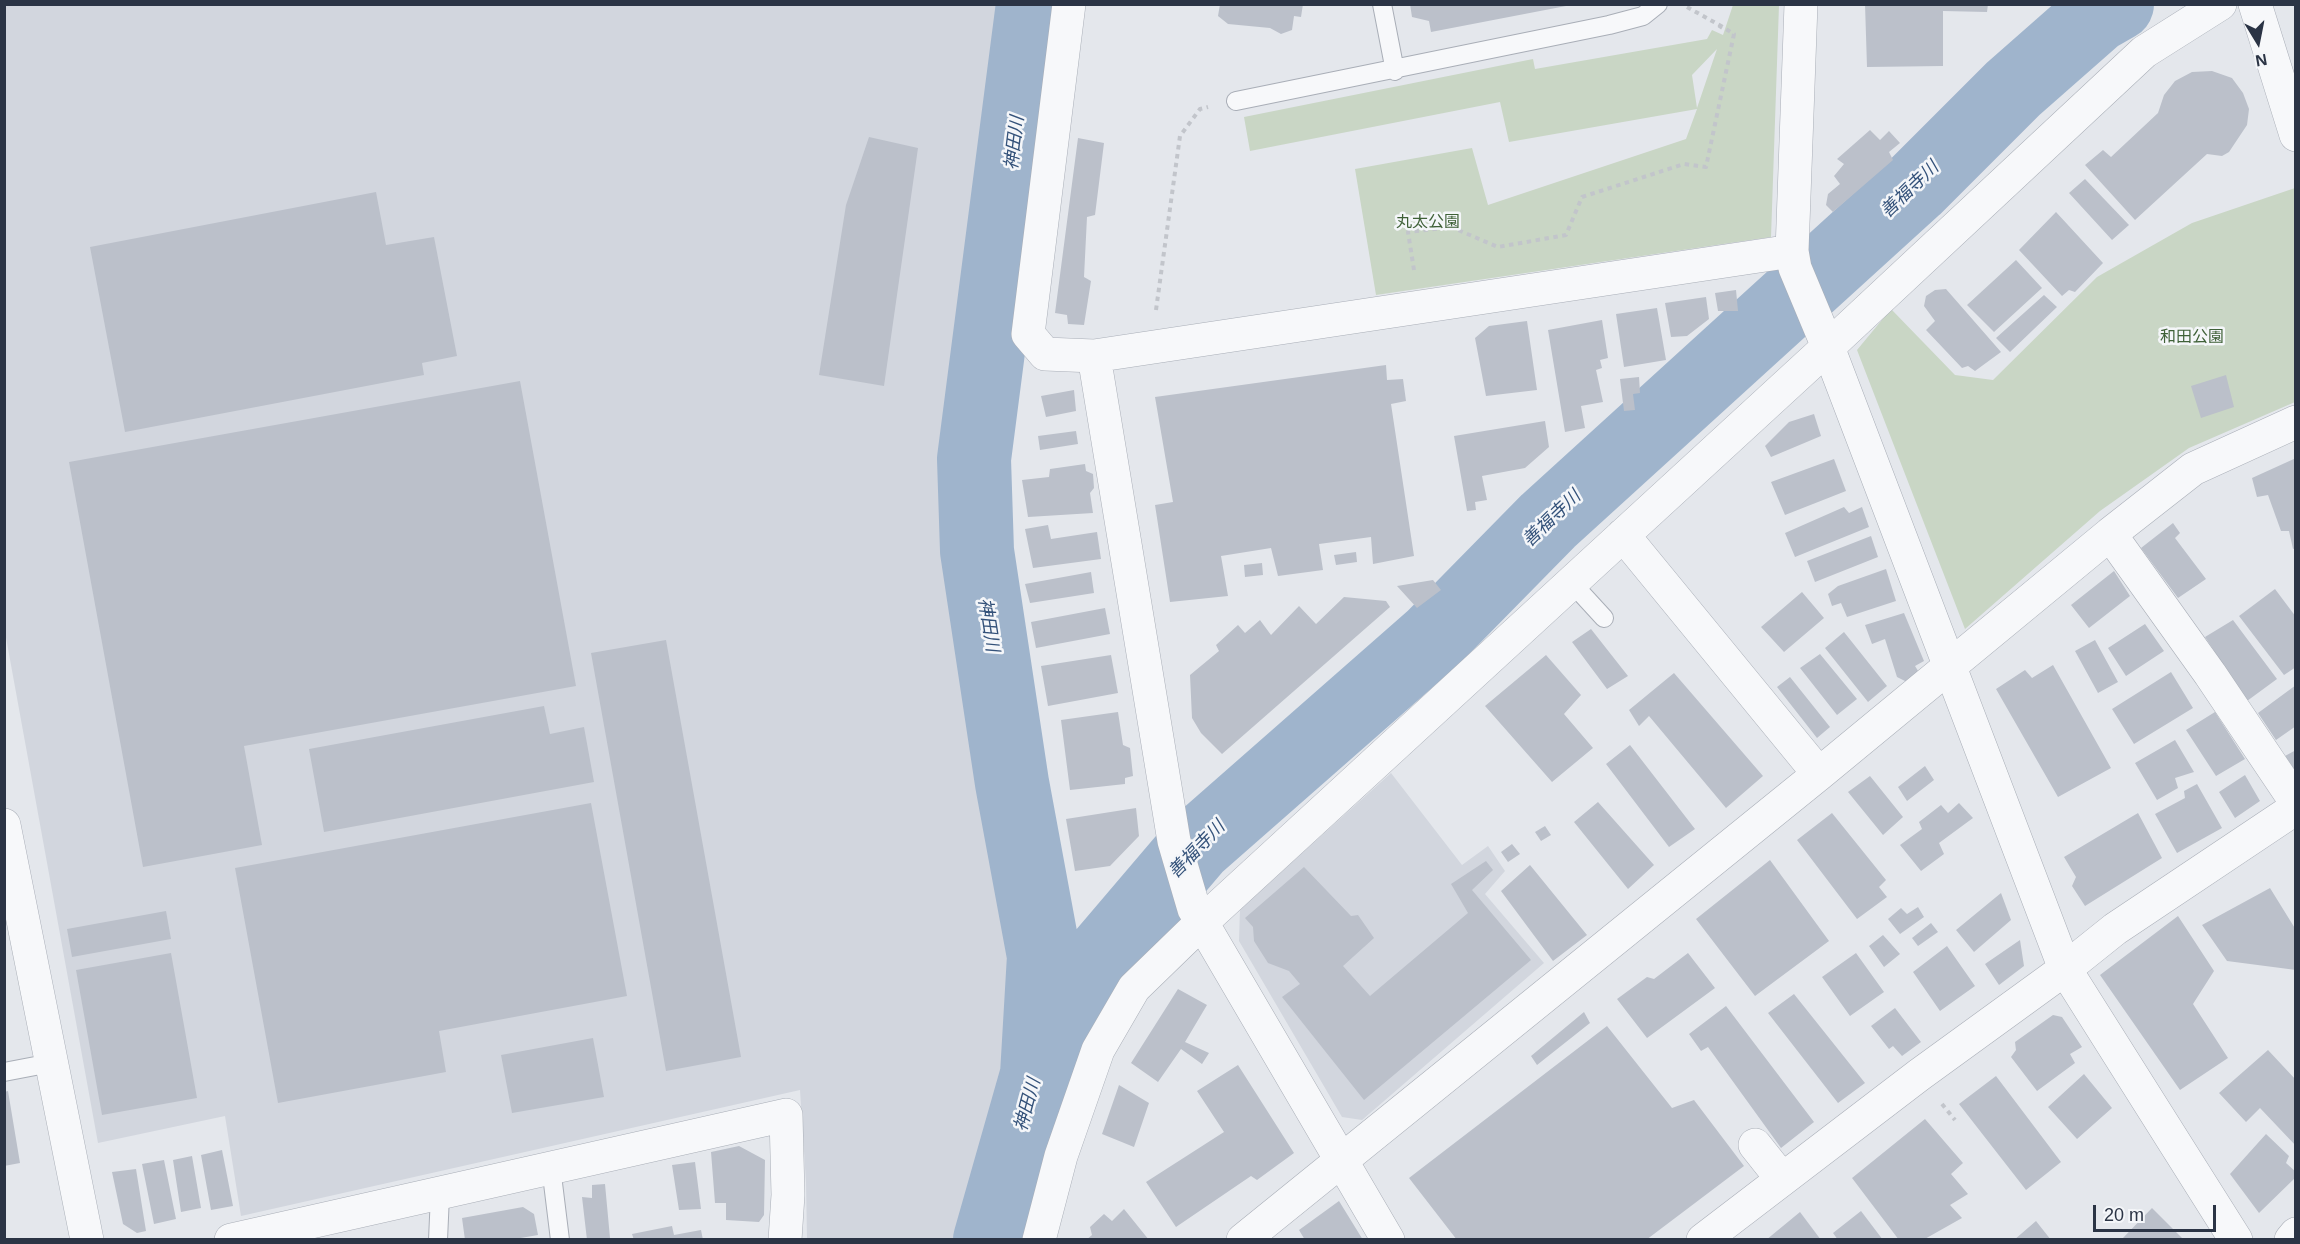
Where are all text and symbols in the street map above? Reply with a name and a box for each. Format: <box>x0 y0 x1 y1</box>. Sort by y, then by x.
north arrow <box>2228 12 2288 72</box>
text: N <box>2254 51 2268 70</box>
water label: 神田川 <box>1001 115 1029 171</box>
water label: 善福寺川 <box>1877 157 1943 223</box>
park label: 丸太公園 <box>1396 213 1460 233</box>
park label: 和田公園 <box>2160 328 2224 348</box>
water label: 善福寺川 <box>1519 486 1585 552</box>
water label: 神田川 <box>973 597 1003 653</box>
water label: 善福寺川 <box>1164 817 1230 883</box>
water label: 神田川 <box>1011 1076 1045 1134</box>
scale bar <box>2096 1193 2219 1231</box>
text: 20 m <box>2104 1205 2144 1225</box>

